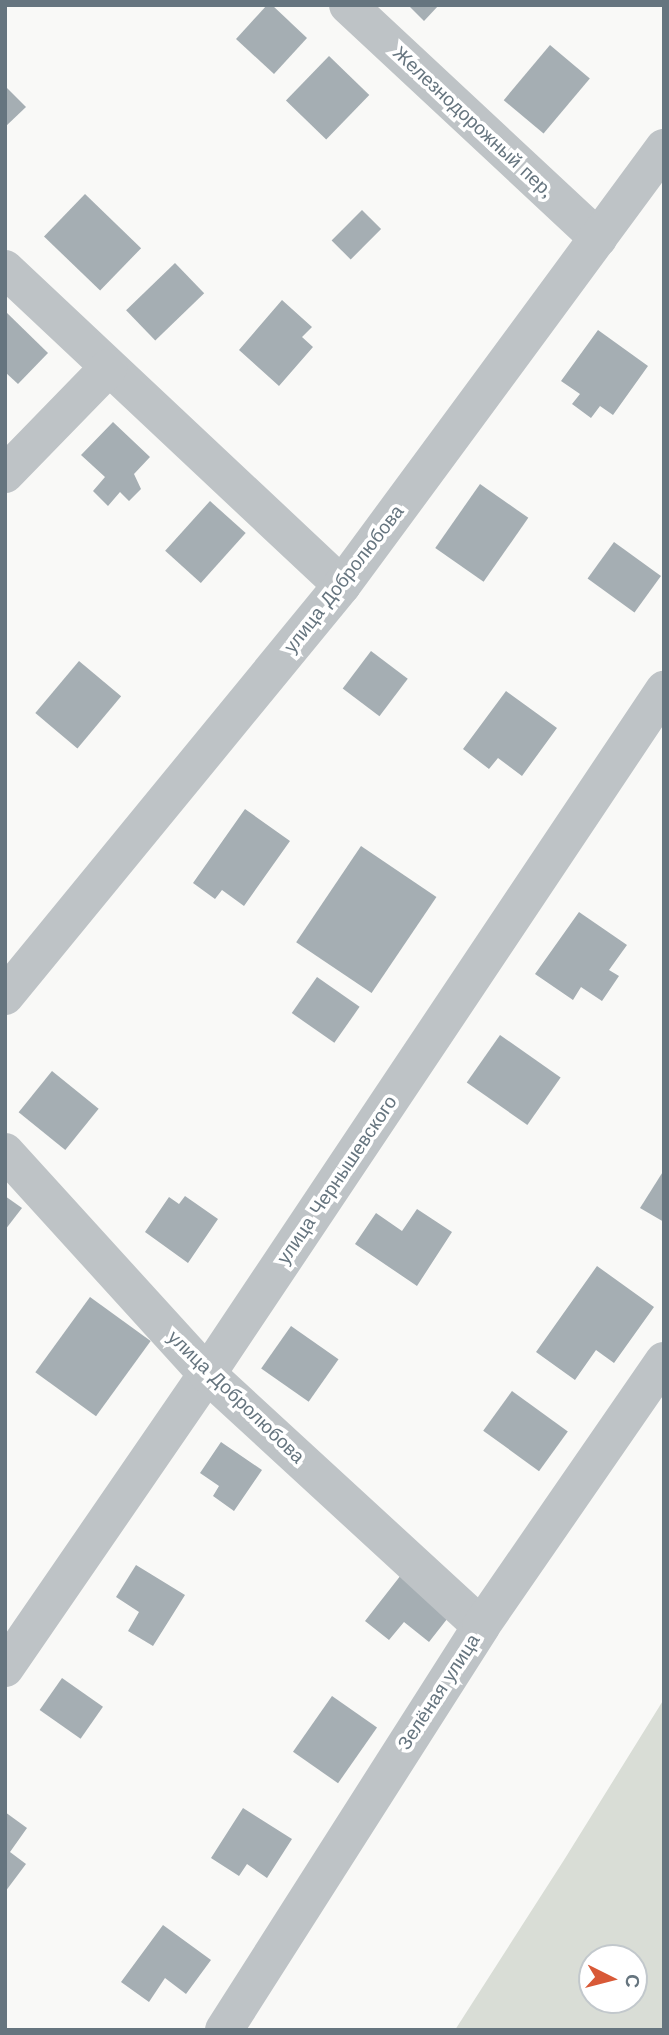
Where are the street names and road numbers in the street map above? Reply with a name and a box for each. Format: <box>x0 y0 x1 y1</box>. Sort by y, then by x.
street label: Железнодорожный пер, <box>388 42 558 202</box>
street label: улица Добролюбова <box>279 501 409 657</box>
street label: улица Чернышевского <box>272 1092 402 1268</box>
street label: улица Добролюбова <box>163 1326 309 1468</box>
street label: Зелёная улица <box>393 1630 485 1754</box>

